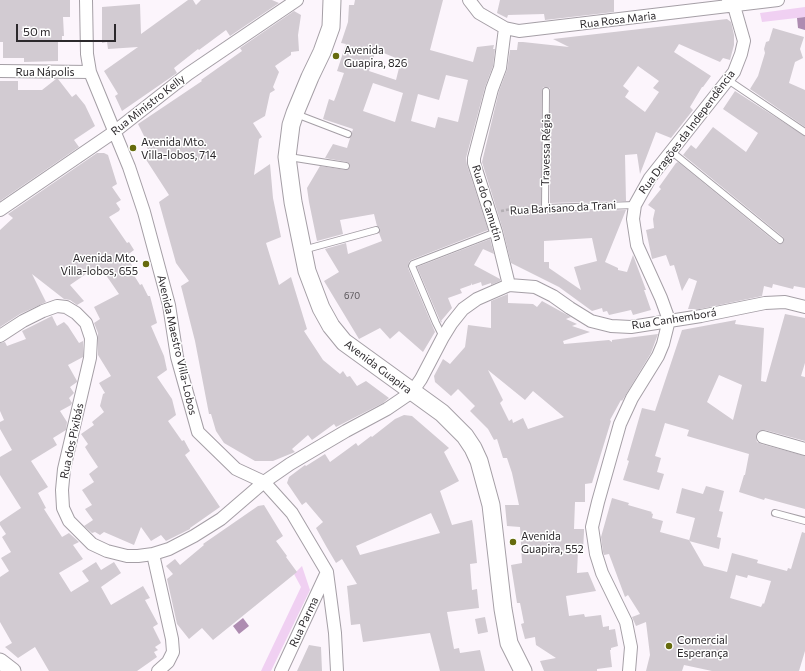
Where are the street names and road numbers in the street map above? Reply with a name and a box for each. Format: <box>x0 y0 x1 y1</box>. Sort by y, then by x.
street label: Rua Rosa Maria <box>579 9 657 31</box>
street label: Rua Nápolis <box>15 65 75 79</box>
street label: Rua Dragões da Independência <box>636 67 738 197</box>
street label: Rua Ministro Kelly <box>108 72 188 138</box>
street label: Travessa Régia <box>539 114 553 186</box>
street label: Rua do Camutin <box>469 163 505 243</box>
street label: Rua Barisano da Trani <box>509 199 617 217</box>
street label: Avenida Maestro Villa-Lobos <box>154 274 200 416</box>
street label: Rua Canhemborá <box>631 306 717 332</box>
street label: Avenida Guapira <box>342 337 414 397</box>
street label: Rua dos Pixibás <box>58 402 86 480</box>
street label: Rua Parma <box>287 595 321 649</box>

